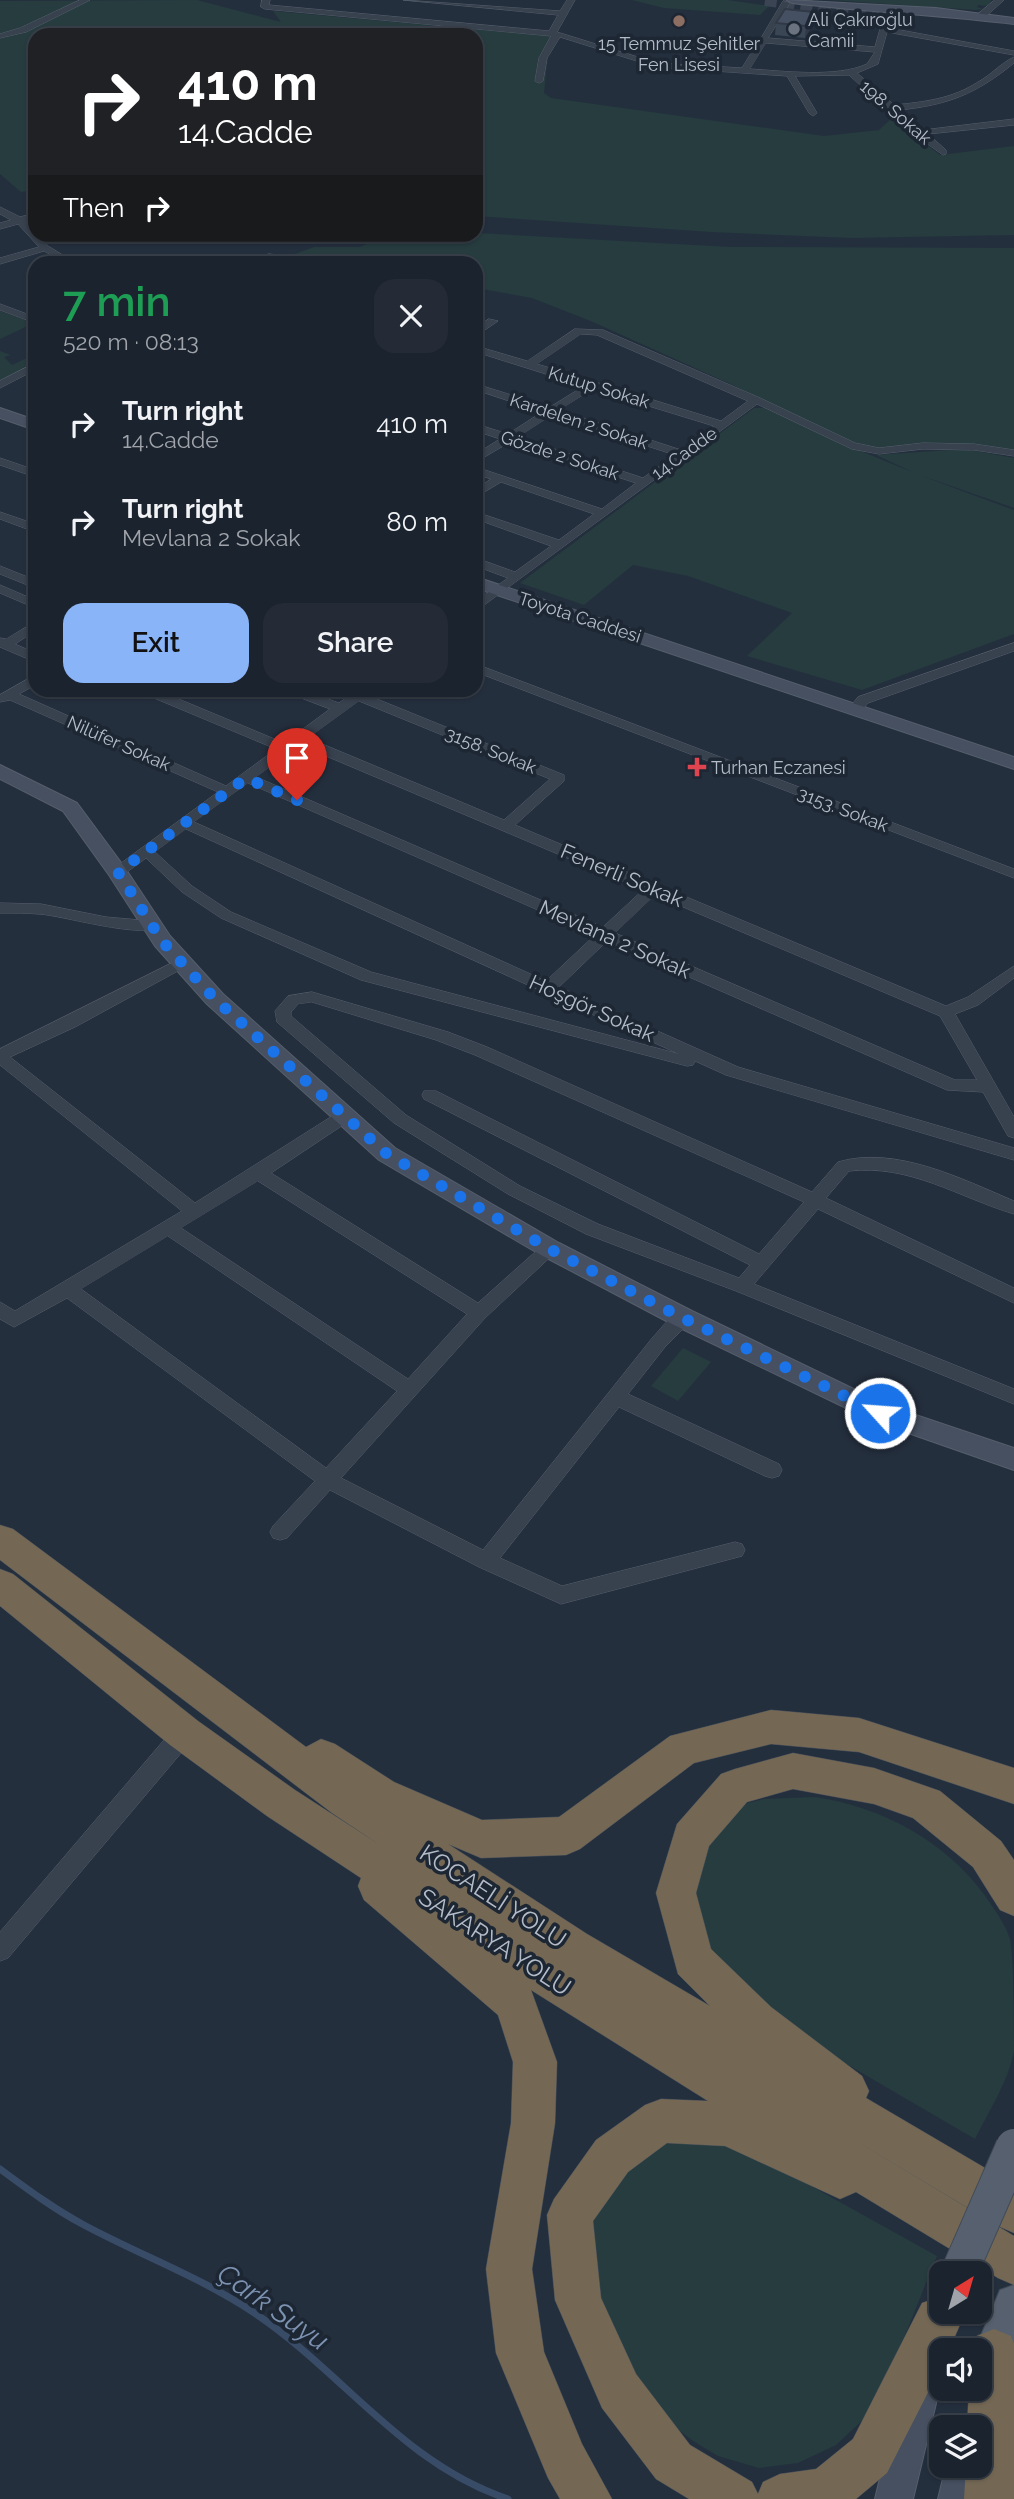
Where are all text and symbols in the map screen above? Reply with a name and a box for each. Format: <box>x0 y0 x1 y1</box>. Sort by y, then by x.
place label: Ali Çakıroğlu Camii <box>808 9 913 51</box>
marker: 15 Temmuz Şehitler Fen Lisesi <box>671 13 687 29</box>
marker: Ali Çakıroğlu Camii <box>786 21 802 37</box>
place label: 15 Temmuz Şehitler Fen Lisesi <box>598 33 761 75</box>
text: 410 m <box>178 54 318 111</box>
icon: right <box>63 56 154 147</box>
street label: 198. Sokak <box>856 75 936 149</box>
text: 14.Cadde <box>178 113 313 150</box>
icon: right <box>138 189 176 227</box>
text: Then <box>63 193 124 223</box>
text: 7 min <box>63 277 171 326</box>
button: close <box>374 279 448 353</box>
text: 520 m · 08:13 <box>63 328 199 355</box>
street label: Kutup Sokak <box>546 362 653 413</box>
street label: Kardelen 2 Sokak <box>507 389 651 453</box>
text: Turn right <box>122 396 243 426</box>
icon: right <box>63 405 101 443</box>
text: 410 m <box>376 409 448 439</box>
street label: 14.Cadde <box>647 422 721 484</box>
text: 14.Cadde <box>122 426 219 453</box>
street label: Gözde 2 Sokak <box>498 426 622 484</box>
text: Turn right <box>122 494 243 524</box>
icon: right <box>63 503 101 541</box>
text: 80 m <box>386 507 448 537</box>
text: Mevlana 2 Sokak <box>122 524 300 551</box>
street label: Toyota Caddesi <box>516 587 644 647</box>
button: Exit <box>63 603 249 683</box>
button: Share <box>263 603 448 683</box>
street label: Nilüfer Sokak <box>64 711 174 775</box>
street label: 3158. Sokak <box>442 722 540 778</box>
pin <box>267 728 327 800</box>
icon: arrive <box>278 739 316 777</box>
place label: Turhan Eczanesi <box>711 757 846 778</box>
marker: Turhan Eczanesi <box>689 759 705 775</box>
street label: 3153. Sokak <box>795 782 892 836</box>
street label: Fenerli Sokak <box>557 838 687 912</box>
street label: Mevlana 2 Sokak <box>536 894 694 984</box>
street label: Hoşgör Sokak <box>525 969 659 1047</box>
position arrow <box>843 1376 917 1450</box>
street label: KOCAELİ YOLU <box>414 1838 572 1954</box>
street label: SAKARYA YOLU <box>414 1882 576 2002</box>
water label: Çark Suyu <box>211 2257 335 2357</box>
north arrow <box>929 2261 992 2324</box>
map controls <box>929 2261 992 2478</box>
button: sound <box>929 2338 992 2401</box>
button: layers <box>929 2415 992 2478</box>

